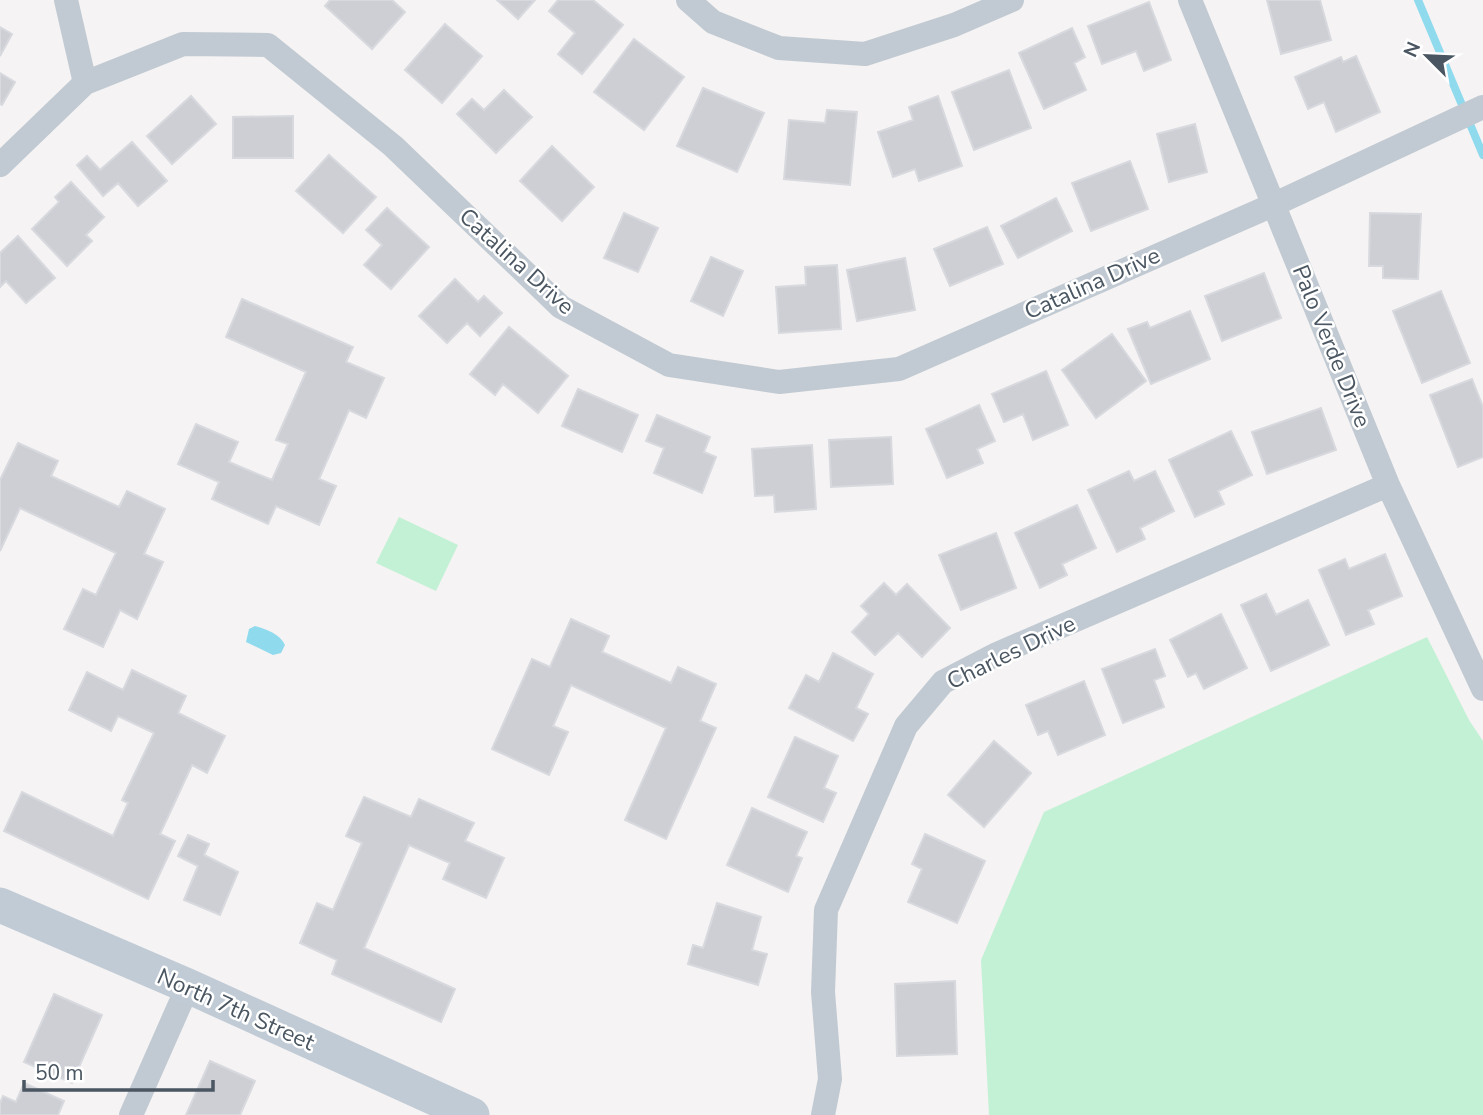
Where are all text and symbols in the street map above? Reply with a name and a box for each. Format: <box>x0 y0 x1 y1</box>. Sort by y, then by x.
north arrow <box>1392 21 1462 91</box>
text: N <box>1398 38 1427 61</box>
street label: Catalina Drive <box>452 201 581 322</box>
street label: Catalina Drive <box>1019 240 1165 327</box>
street label: Palo Verde Drive <box>1285 260 1378 432</box>
street label: Charles Drive <box>942 608 1081 697</box>
street label: North 7th Street <box>152 961 320 1058</box>
scale bar <box>24 1048 214 1092</box>
text: 50 m <box>35 1059 84 1087</box>

